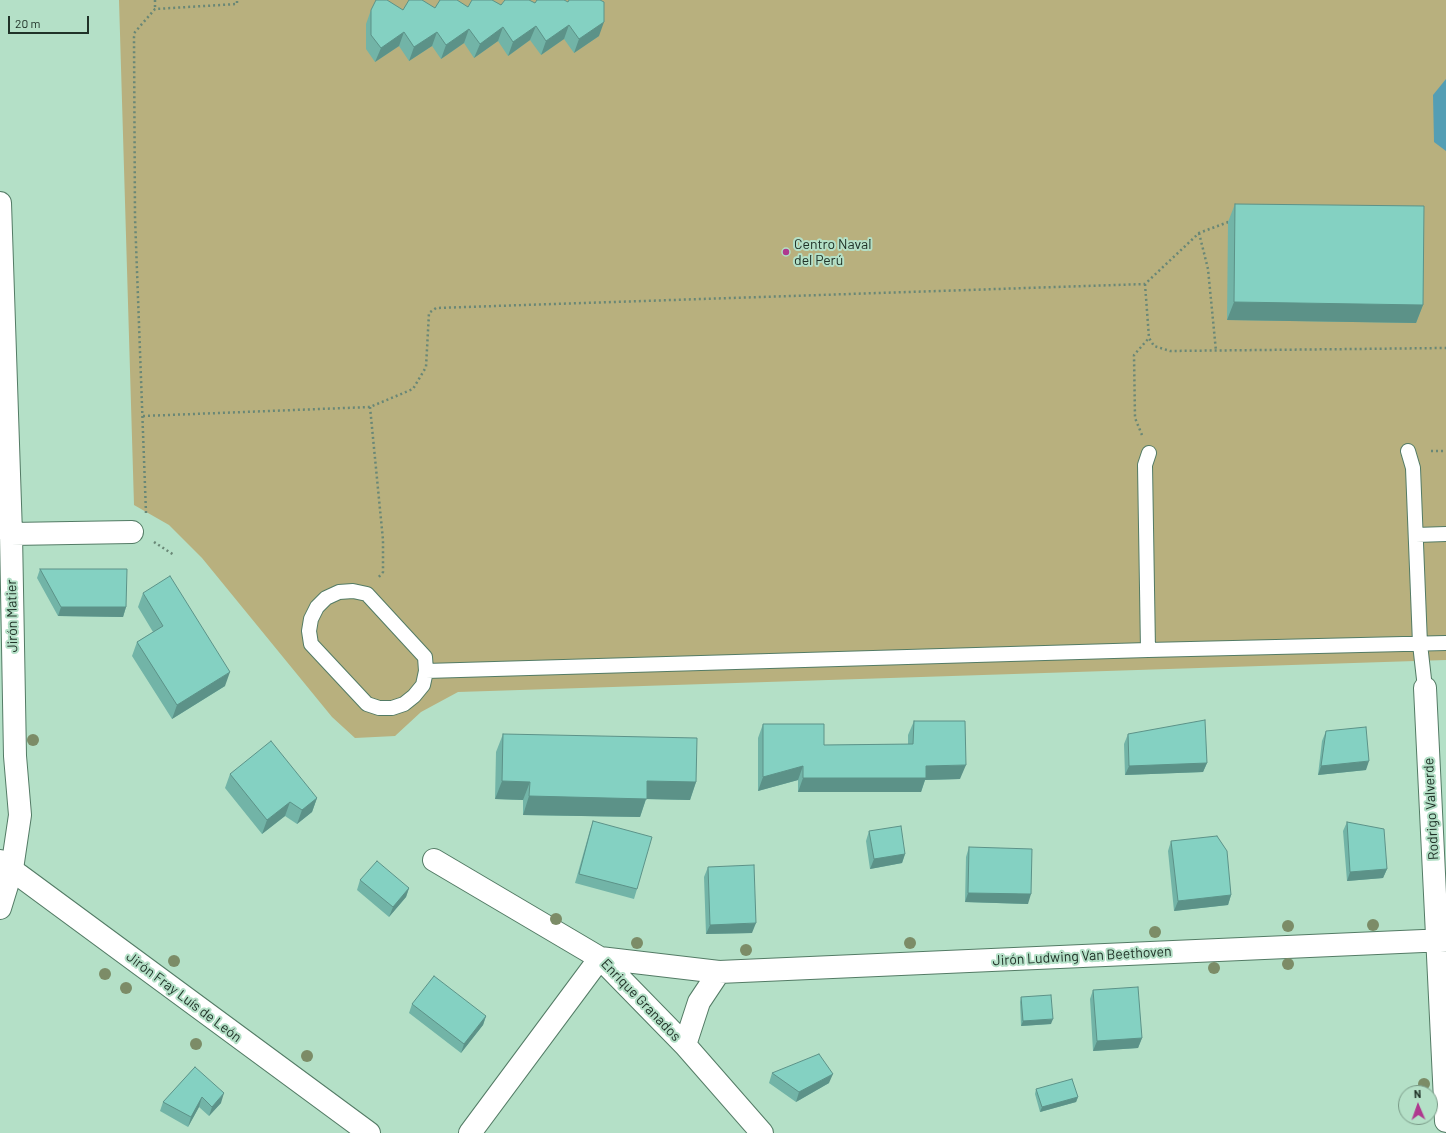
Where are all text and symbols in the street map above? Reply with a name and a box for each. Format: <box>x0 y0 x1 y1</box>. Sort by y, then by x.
scale bar <box>10 8 91 34</box>
text: 20 m <box>15 16 41 30</box>
place label: Centro Naval del Perú <box>794 236 871 268</box>
marker: Centro Naval del Perú <box>781 247 791 257</box>
street label: Jirón Matier <box>3 579 21 653</box>
street label: Rodrigo Valverde <box>1420 757 1442 861</box>
street label: Jirón Ludwing Van Beethoven <box>992 943 1172 969</box>
street label: Jirón Fray Luís de León <box>123 948 245 1046</box>
street label: Enrique Granados <box>598 955 684 1045</box>
north arrow <box>1398 1085 1438 1125</box>
text: N <box>1414 1087 1421 1100</box>

